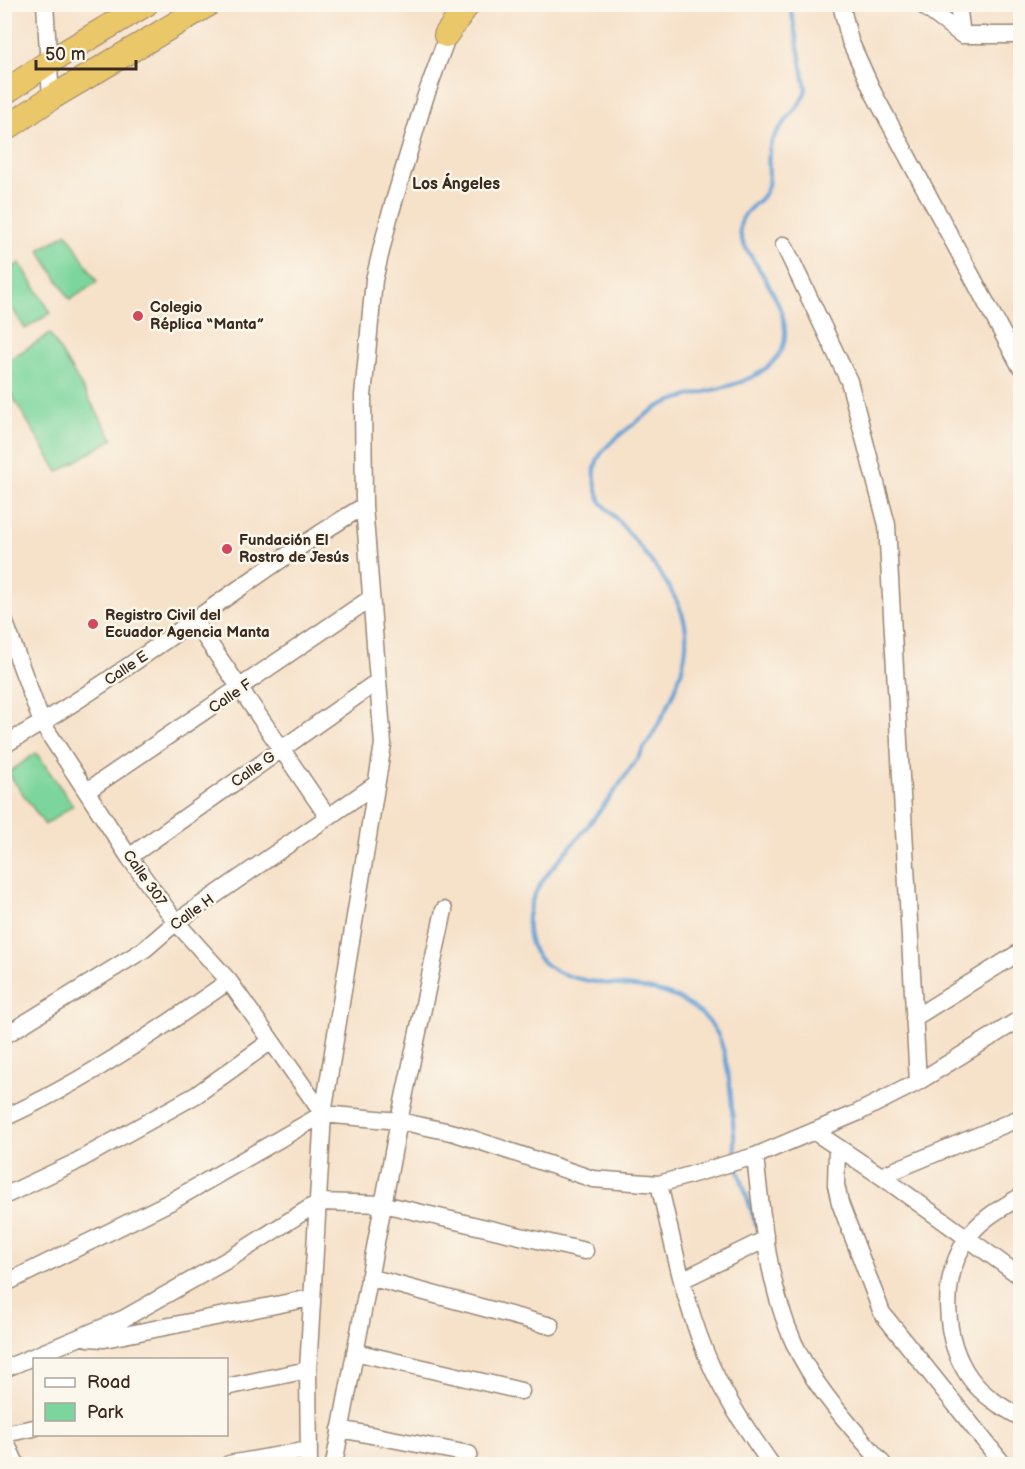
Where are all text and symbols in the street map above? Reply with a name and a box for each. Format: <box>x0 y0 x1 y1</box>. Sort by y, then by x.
scale bar <box>36 33 136 71</box>
text: 50 m <box>45 44 86 65</box>
district label: Los Ángeles <box>412 172 500 194</box>
place label: Colegio Réplica “Manta” <box>150 298 264 334</box>
marker: Colegio Réplica “Manta” <box>131 309 145 323</box>
place label: Fundación El Rostro de Jesús <box>239 531 349 567</box>
marker: Fundación El Rostro de Jesús <box>220 542 234 556</box>
place label: Registro Civil del Ecuador Agencia Manta <box>105 606 270 642</box>
marker: Registro Civil del Ecuador Agencia Manta <box>86 617 100 631</box>
street label: Calle E <box>101 647 152 690</box>
street label: Calle F <box>205 675 255 718</box>
street label: Calle G <box>227 747 279 792</box>
street label: Calle 307 <box>118 847 171 911</box>
street label: Calle H <box>167 890 218 935</box>
legend <box>33 1358 228 1436</box>
text: Road <box>87 1372 131 1393</box>
text: Park <box>87 1402 123 1423</box>

